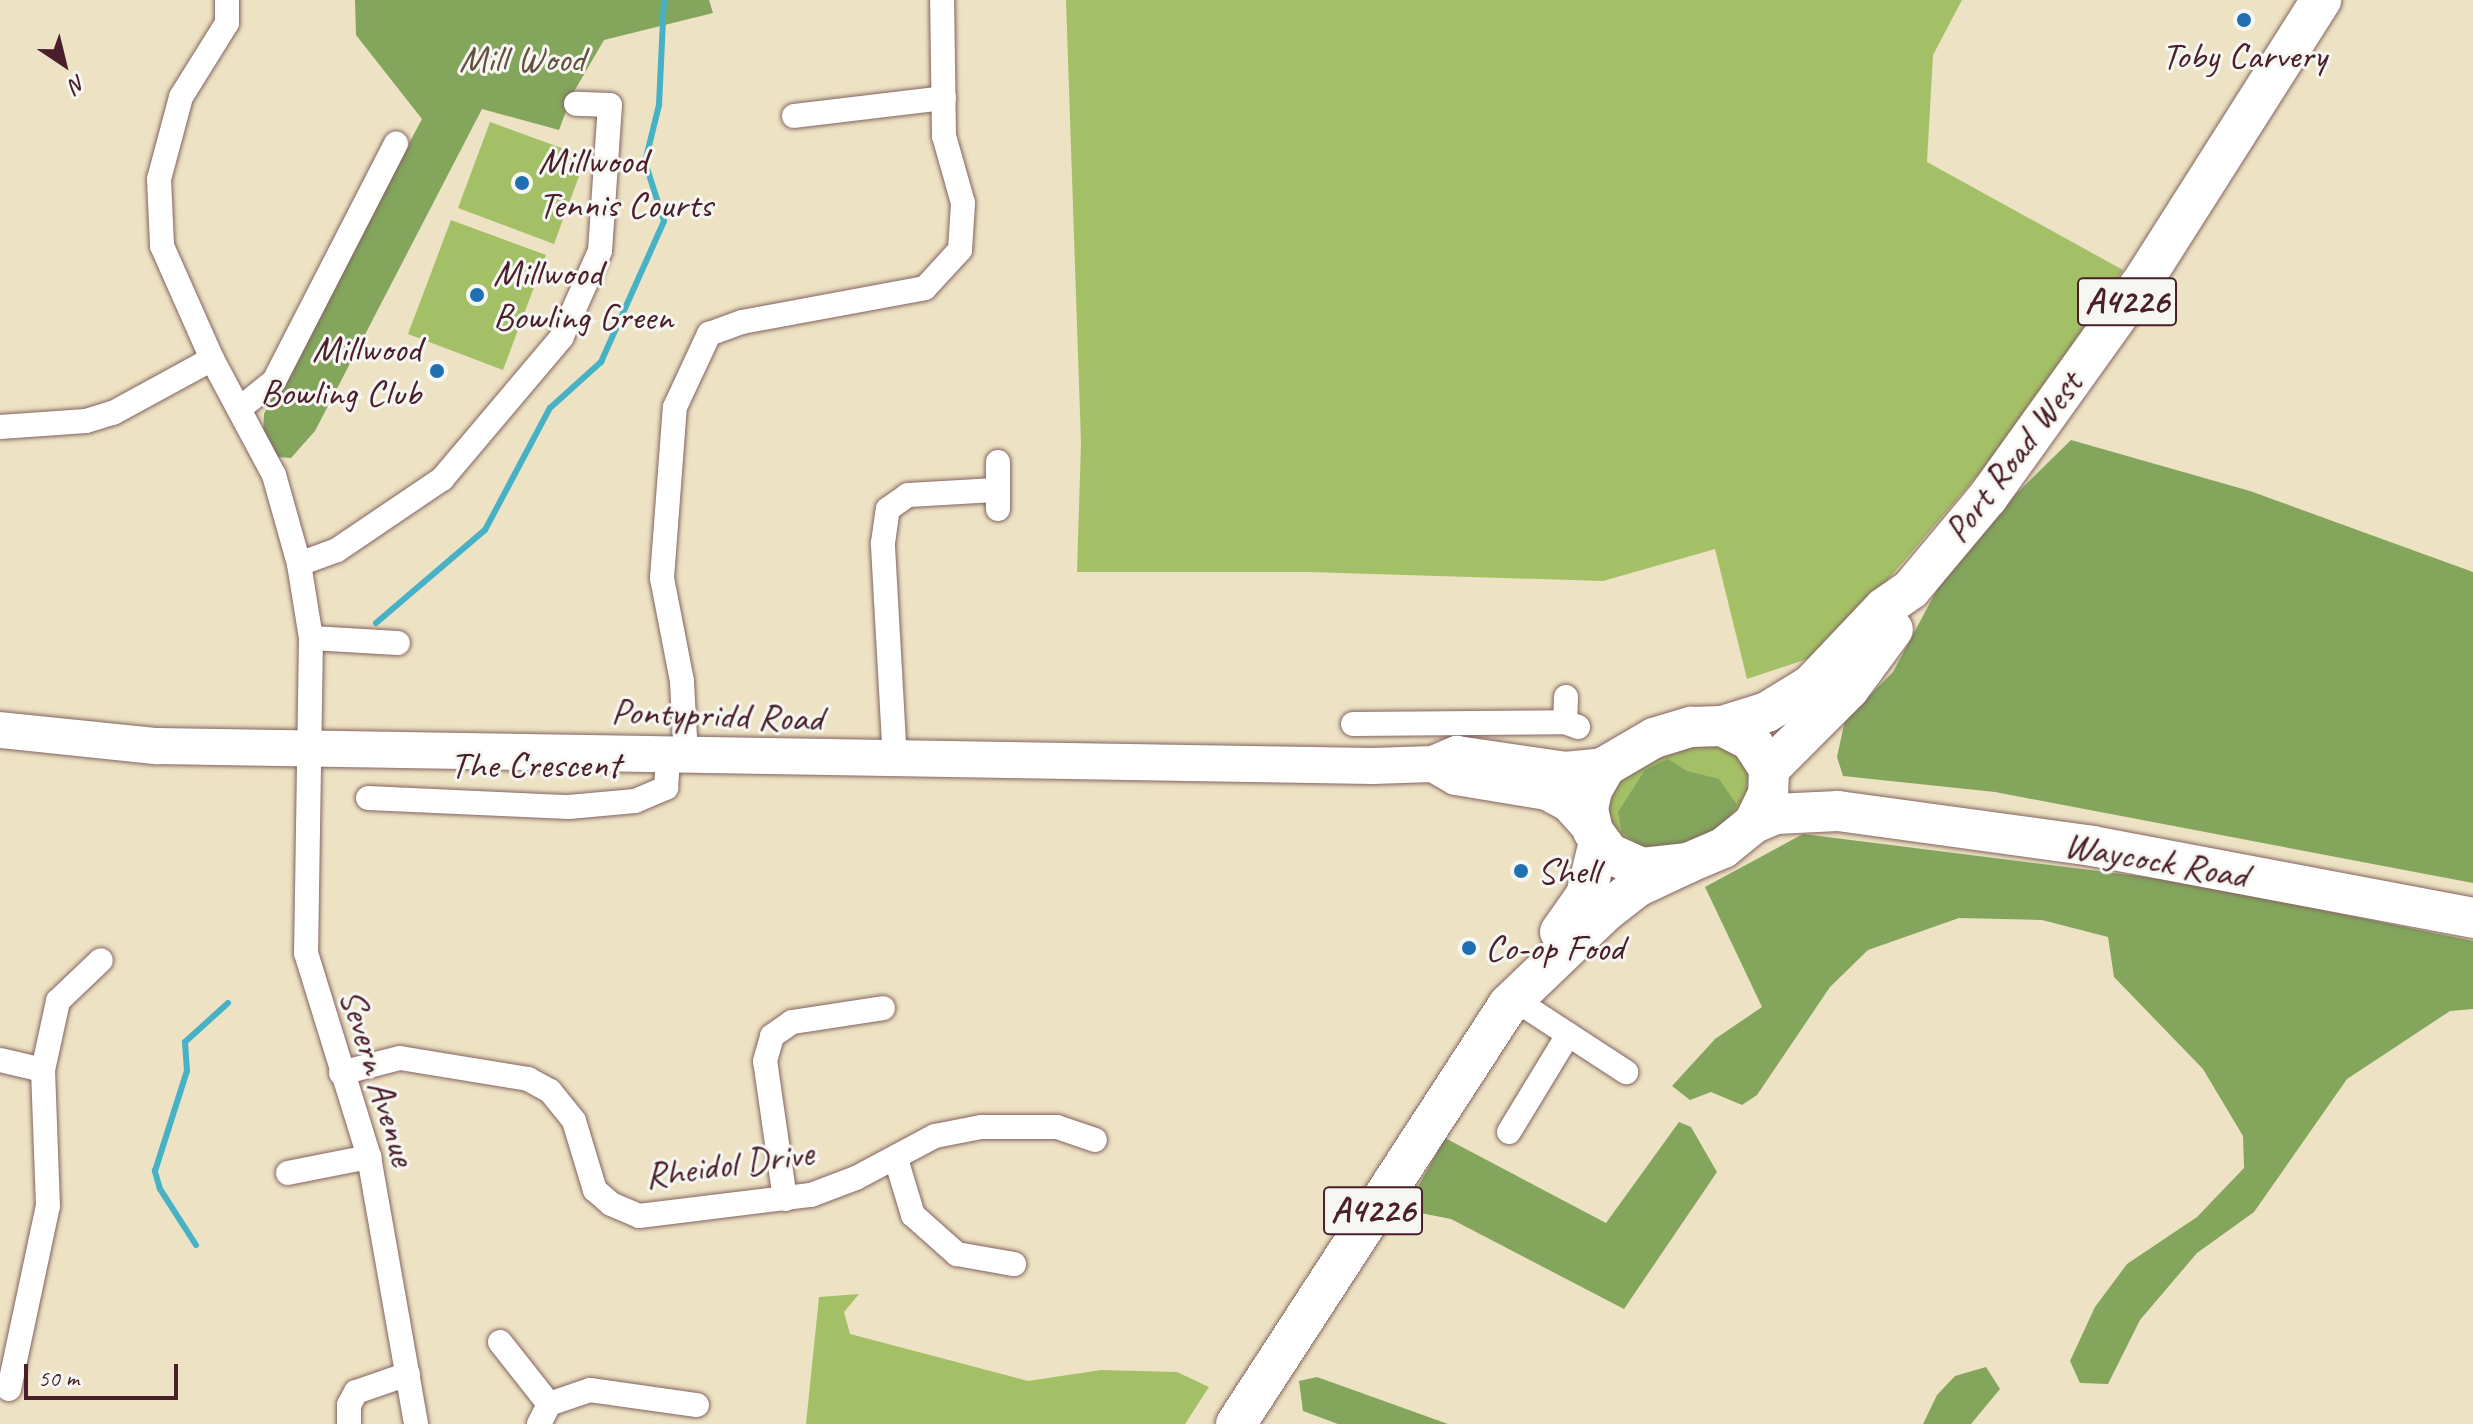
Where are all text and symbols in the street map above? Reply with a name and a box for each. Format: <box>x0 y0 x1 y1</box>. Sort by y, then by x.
marker: Toby Carvery <box>2235 11 2253 29</box>
north arrow <box>24 24 104 104</box>
place label: Toby Carvery <box>2161 33 2327 79</box>
park label: Mill Wood <box>459 36 585 82</box>
text: N <box>64 68 91 99</box>
place label: Millwood Tennis Courts <box>538 138 712 228</box>
marker: Millwood Tennis Courts <box>513 174 531 192</box>
place label: Millwood Bowling Green <box>493 250 673 340</box>
road number: A4226 <box>2077 270 2177 334</box>
marker: Millwood Bowling Green <box>468 286 486 304</box>
place label: Millwood Bowling Club <box>260 326 421 416</box>
marker: Millwood Bowling Club <box>428 362 446 380</box>
street label: Port Road West <box>1933 362 2093 552</box>
street label: Pontypridd Road <box>611 689 823 741</box>
street label: The Crescent <box>450 742 620 788</box>
street label: Waycock Road <box>2062 822 2250 898</box>
place label: Shell <box>1537 848 1599 894</box>
marker: Shell <box>1512 862 1530 880</box>
place label: Co-op Food <box>1485 925 1624 971</box>
marker: Co-op Food <box>1460 939 1478 957</box>
street label: Severn Avenue <box>330 983 426 1171</box>
street label: Rheidol Drive <box>642 1130 816 1198</box>
road number: A4226 <box>1323 1179 1423 1243</box>
scale bar <box>28 1348 182 1398</box>
text: 50 m <box>38 1363 79 1393</box>

